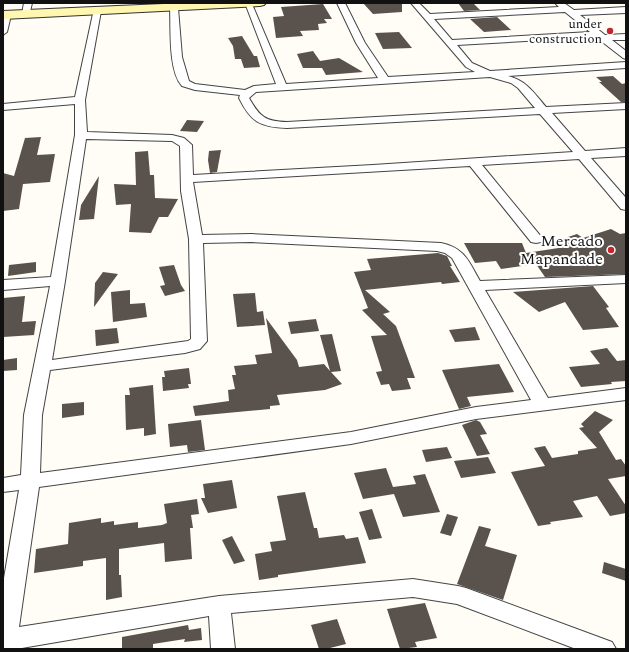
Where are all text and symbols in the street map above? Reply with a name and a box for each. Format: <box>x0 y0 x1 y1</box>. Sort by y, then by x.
place label: under construction <box>529 14 602 49</box>
marker: under construction <box>605 26 615 36</box>
place label: Mercado Mapandade <box>520 229 603 271</box>
marker: Mercado Mapandade <box>606 245 616 255</box>

